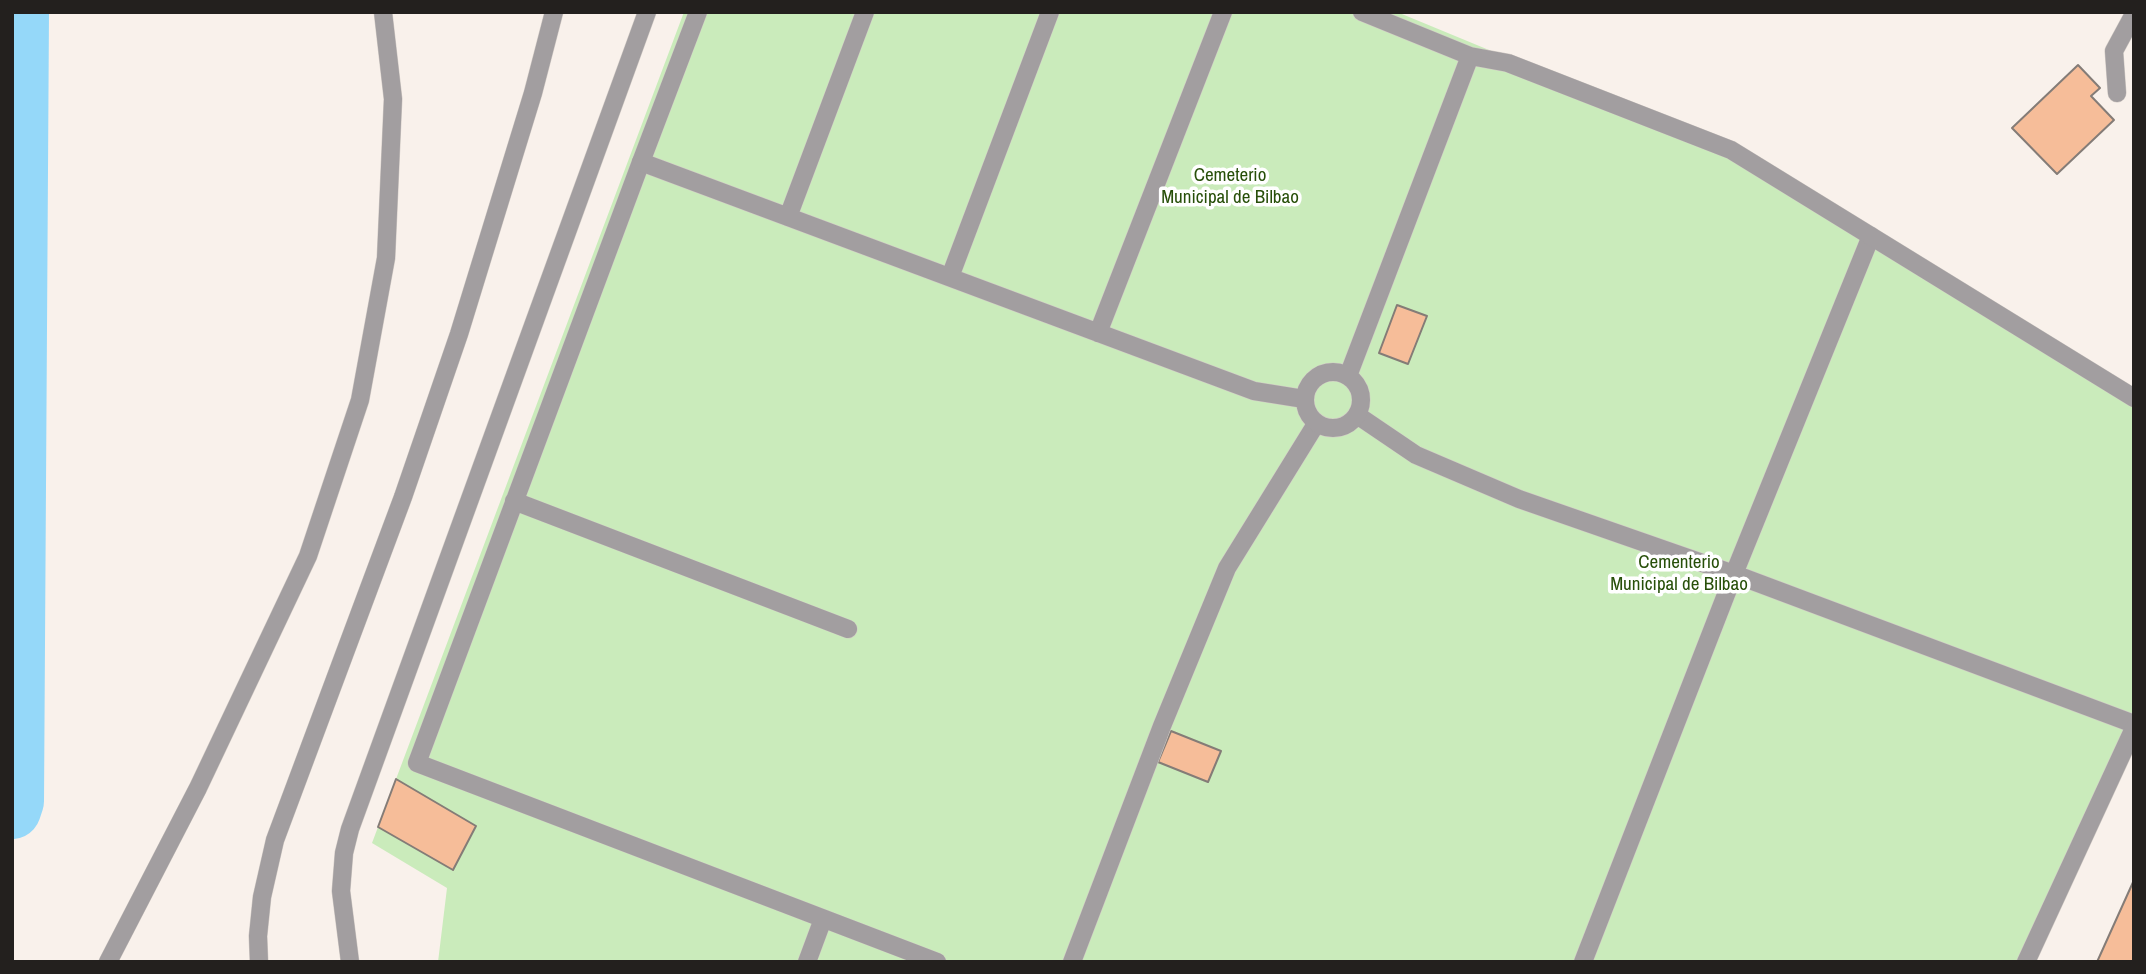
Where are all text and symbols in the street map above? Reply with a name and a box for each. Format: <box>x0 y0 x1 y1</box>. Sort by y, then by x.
park label: Cemeterio Municipal de Bilbao <box>1161 165 1299 209</box>
park label: Cementerio Municipal de Bilbao <box>1610 552 1748 596</box>

